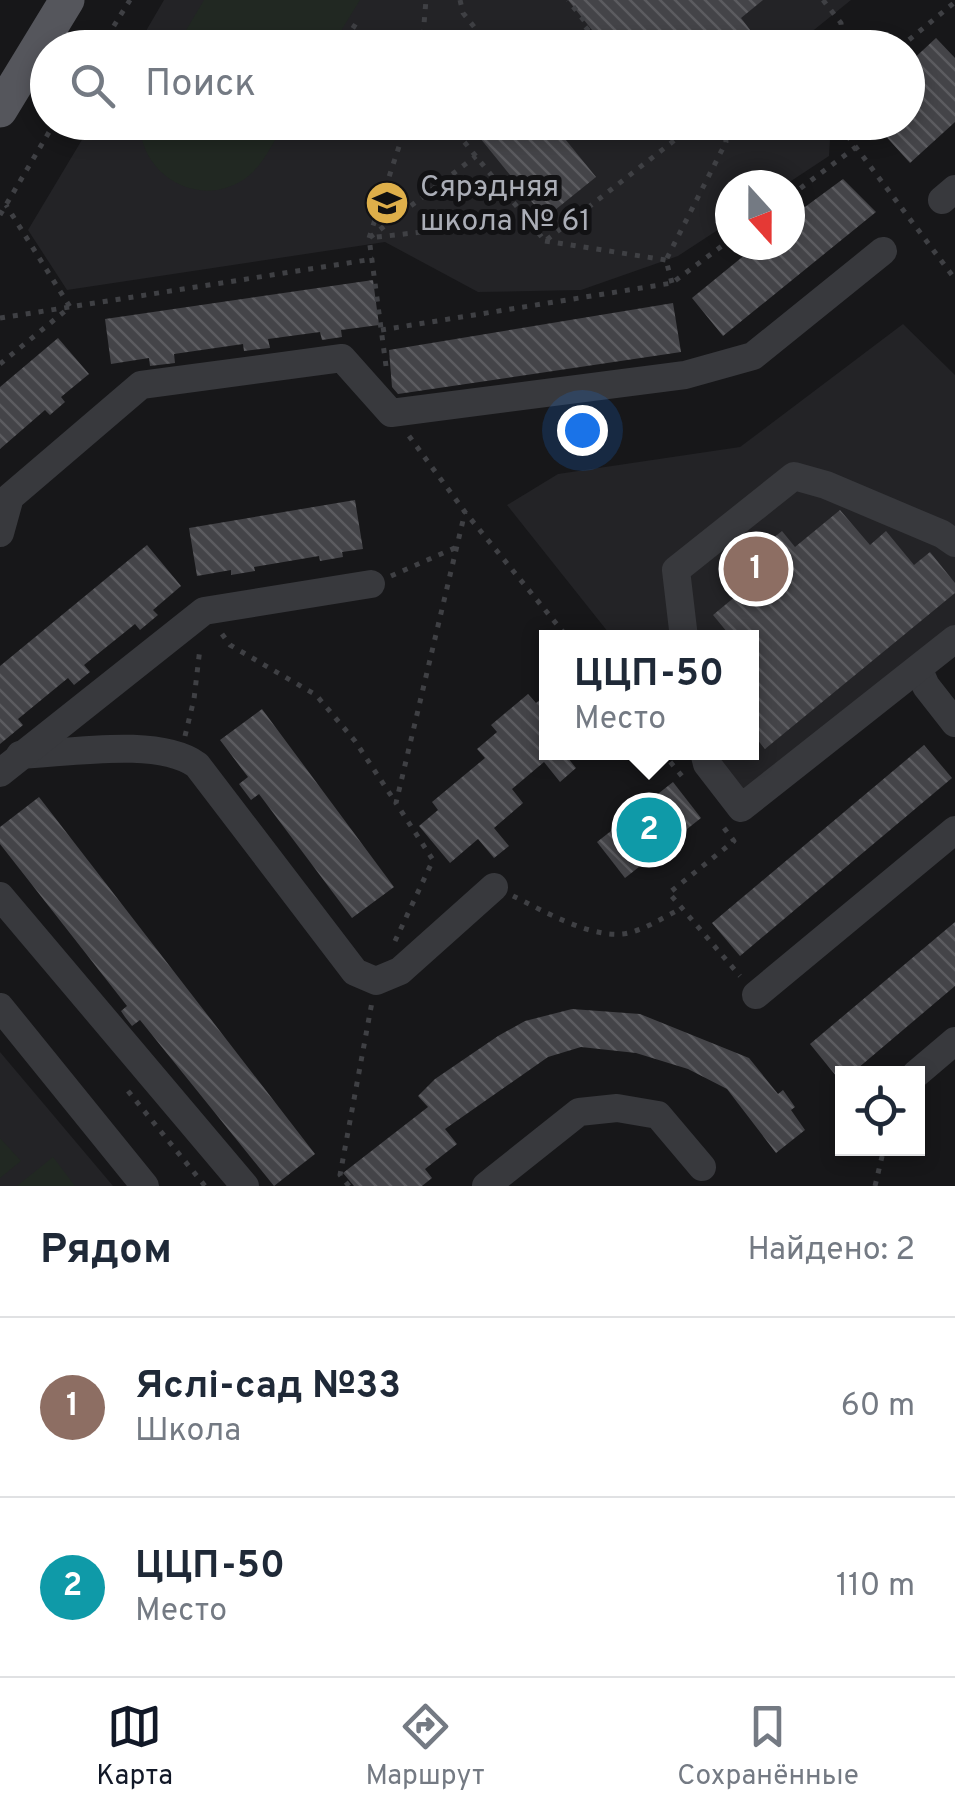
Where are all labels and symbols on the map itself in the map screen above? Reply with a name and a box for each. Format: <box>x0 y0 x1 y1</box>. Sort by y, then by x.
place label: Сярэдняя школа № 61 <box>420 170 591 241</box>
north arrow <box>715 170 805 260</box>
school or university icon: Сярэдняя школа № 61 <box>364 180 410 226</box>
your location <box>557 405 608 456</box>
pin: 1 <box>724 532 788 606</box>
pin: 2 <box>616 792 682 868</box>

